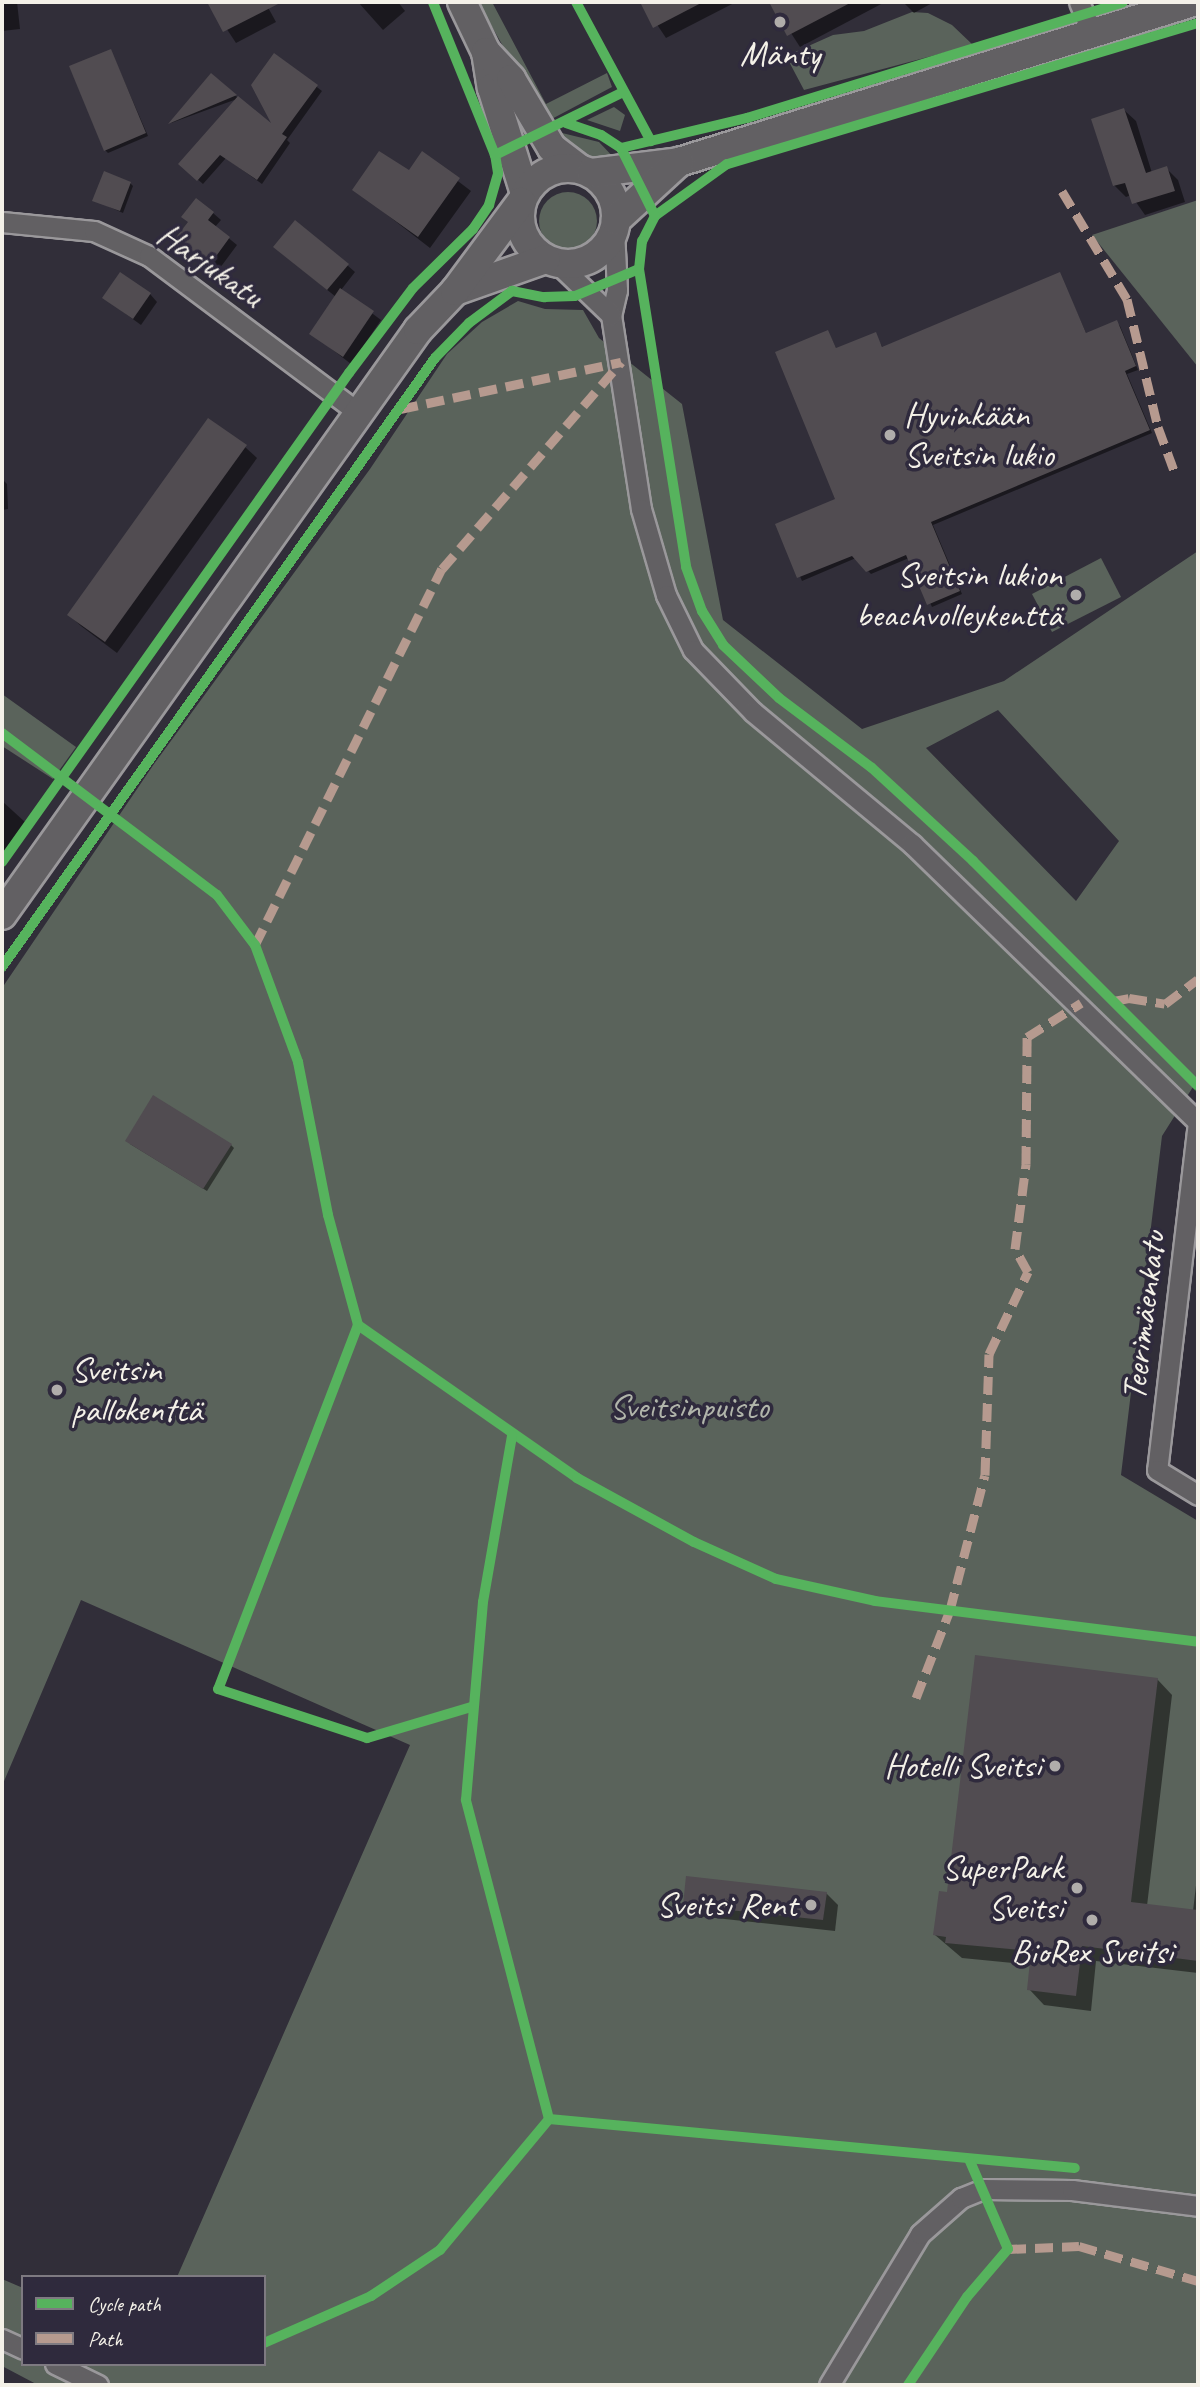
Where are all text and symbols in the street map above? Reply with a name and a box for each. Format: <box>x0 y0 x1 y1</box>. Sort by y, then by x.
marker: Mänty <box>772 14 788 30</box>
place label: Mänty <box>740 33 820 75</box>
street label: Harjukatu <box>149 214 271 316</box>
place label: Hyvinkään Sveitsin lukio <box>904 394 1054 476</box>
marker: Hyvinkään Sveitsin lukio <box>882 427 898 443</box>
place label: Sveitsin lukion beachvolleykenttä <box>856 554 1062 636</box>
marker: Sveitsin lukion beachvolleykenttä <box>1068 587 1084 603</box>
street label: Teerimäenkatu <box>1113 1229 1175 1403</box>
place label: Sveitsin pallokenttä <box>71 1349 202 1431</box>
marker: Sveitsin pallokenttä <box>49 1382 65 1398</box>
park label: Sveitsinpuisto <box>609 1386 769 1428</box>
place label: Hotelli Sveitsi <box>884 1745 1041 1787</box>
marker: Hotelli Sveitsi <box>1047 1758 1063 1774</box>
place label: SuperPark Sveitsi <box>942 1847 1063 1929</box>
marker: SuperPark Sveitsi <box>1069 1880 1085 1896</box>
place label: Sveitsi Rent <box>657 1884 797 1926</box>
marker: Sveitsi Rent <box>803 1897 819 1913</box>
marker: BioRex Sveitsi <box>1084 1912 1100 1928</box>
place label: BioRex Sveitsi <box>1011 1931 1173 1973</box>
legend <box>21 2275 266 2366</box>
text: Cycle path <box>88 2291 161 2317</box>
text: Path <box>88 2326 123 2352</box>

